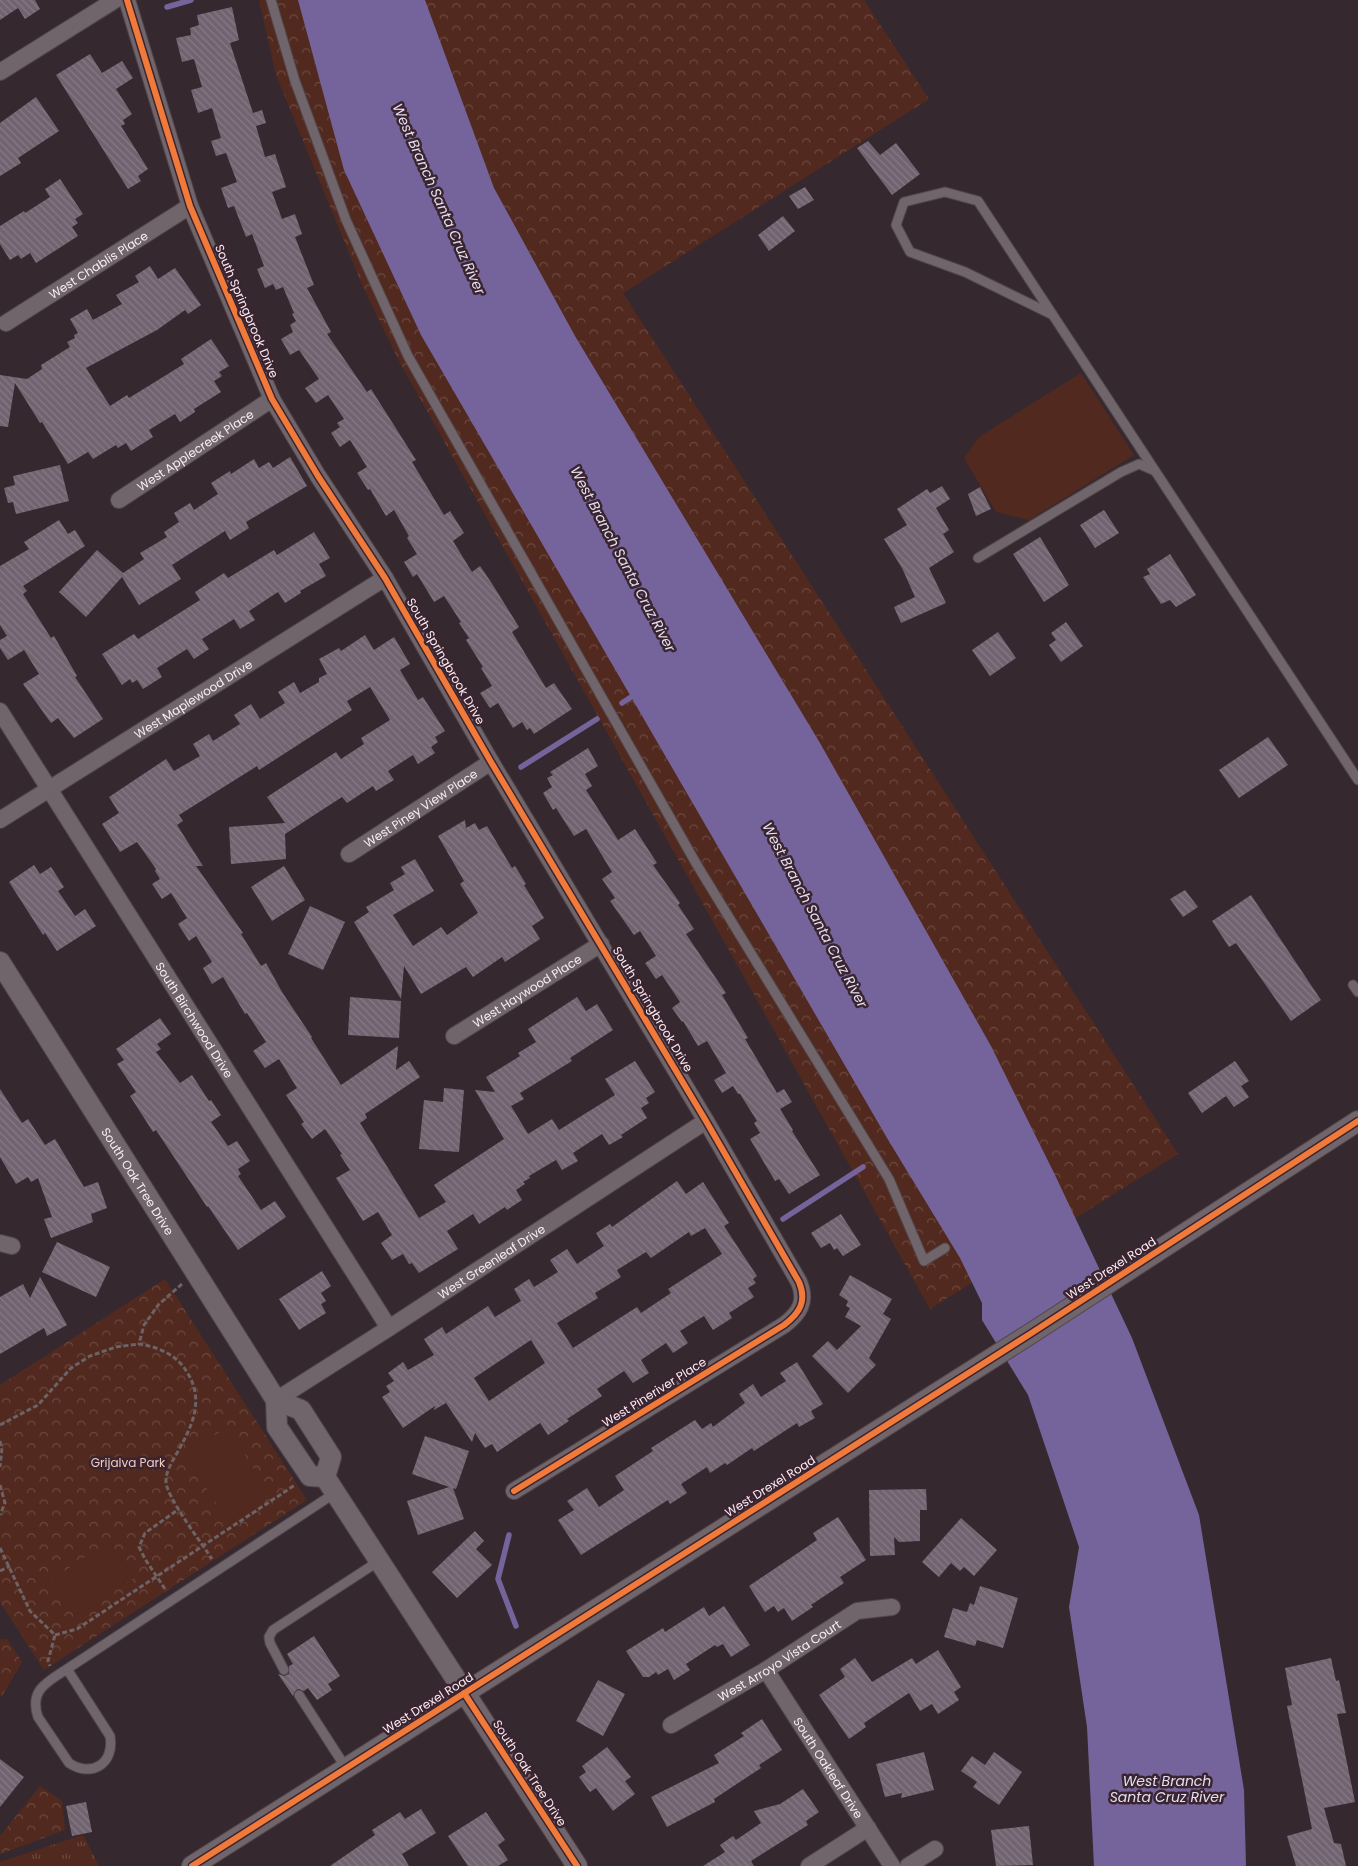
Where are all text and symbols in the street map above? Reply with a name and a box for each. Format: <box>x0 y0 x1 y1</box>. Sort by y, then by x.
water label: West Branch Santa Cruz River <box>388 100 491 298</box>
street label: West Chablis Place <box>45 227 151 302</box>
street label: South Springbrook Drive <box>211 242 283 380</box>
street label: West Applecreek Place <box>133 405 257 495</box>
water label: West Branch Santa Cruz River <box>566 463 681 656</box>
street label: South Springbrook Drive <box>403 595 489 727</box>
street label: West Maplewood Drive <box>131 655 255 742</box>
street label: West Piney View Place <box>360 765 481 851</box>
water label: West Branch Santa Cruz River <box>758 819 873 1012</box>
street label: South Springbrook Drive <box>609 943 697 1075</box>
street label: West Haywood Place <box>469 950 585 1031</box>
street label: South Birchwood Drive <box>152 958 238 1081</box>
street label: South Oak Tree Drive <box>98 1124 178 1238</box>
street label: West Greenleaf Drive <box>434 1220 548 1303</box>
street label: West Drexel Road <box>1063 1233 1159 1303</box>
street label: West Pineriver Place <box>599 1353 709 1431</box>
street label: West Drexel Road <box>721 1451 819 1521</box>
park label: Grijalva Park <box>91 1454 166 1471</box>
street label: West Arroyo Vista Court <box>714 1615 844 1705</box>
street label: West Drexel Road <box>379 1668 477 1738</box>
street label: South Oakleaf Drive <box>790 1714 868 1821</box>
street label: South Oak Tree Drive <box>489 1716 571 1830</box>
water label: West Branch Santa Cruz River <box>1110 1771 1225 1807</box>

